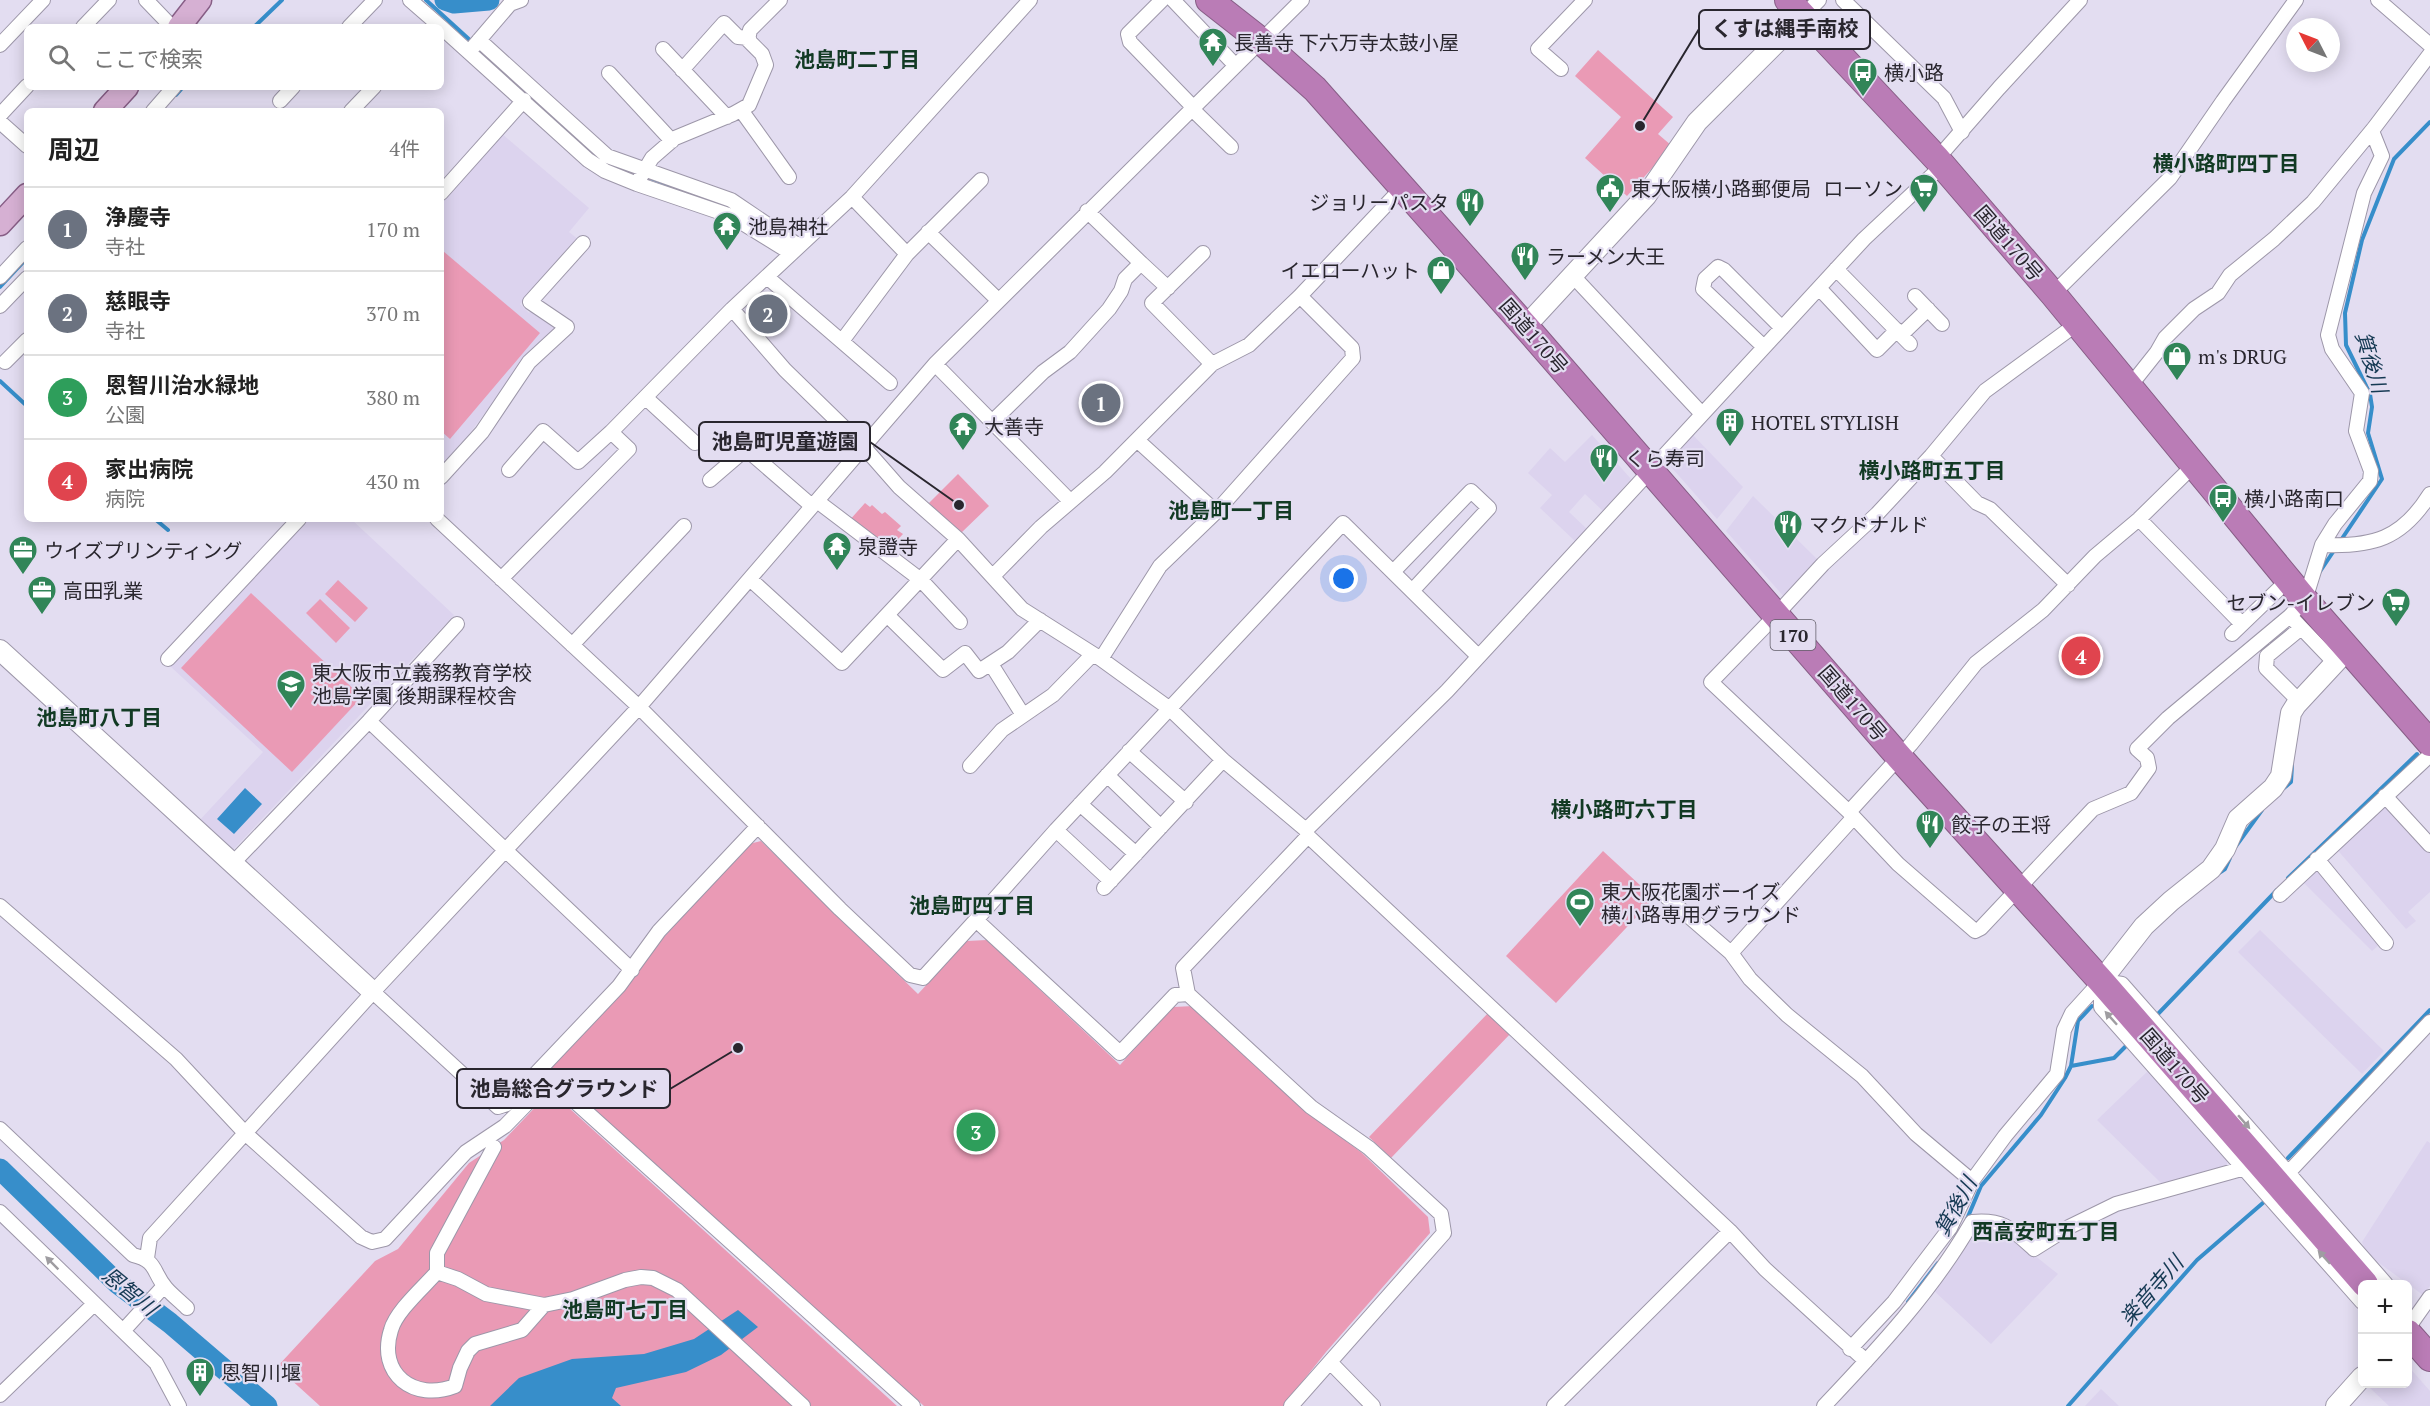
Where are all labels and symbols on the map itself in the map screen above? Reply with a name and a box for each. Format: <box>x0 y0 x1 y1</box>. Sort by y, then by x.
callout: くすは縄手南校 <box>1699 10 1870 49</box>
text: くすは縄手南校 <box>1712 14 1859 42</box>
north arrow <box>2286 18 2340 72</box>
temple icon: 長善寺 下六万寺太鼓小屋 <box>1197 26 1229 68</box>
place label: 長善寺 下六万寺太鼓小屋 <box>1234 29 1459 56</box>
district label: 池島町二丁目 <box>794 45 920 73</box>
bus stop icon: 横小路 <box>1847 56 1879 98</box>
place label: 横小路 <box>1884 59 1944 86</box>
district label: 横小路町四丁目 <box>2153 149 2300 177</box>
public building icon: 東大阪横小路郵便局 <box>1594 172 1626 214</box>
supermarket icon: ローソン <box>1908 172 1940 214</box>
place label: 東大阪横小路郵便局 <box>1631 175 1811 202</box>
place label: ローソン <box>1823 175 1903 202</box>
restaurant icon: ジョリーパスタ <box>1454 186 1486 228</box>
place label: ジョリーパスタ <box>1309 189 1449 216</box>
street label: 国道170号 <box>1969 199 2049 287</box>
temple icon: 池島神社 <box>711 210 743 252</box>
place label: 池島神社 <box>748 213 828 240</box>
restaurant icon: ラーメン大王 <box>1509 240 1541 282</box>
place label: ラーメン大王 <box>1546 243 1665 270</box>
shop icon: イエローハット <box>1425 254 1457 296</box>
place label: イエローハット <box>1281 257 1420 284</box>
pin: 2 <box>748 292 788 336</box>
street label: 国道170号 <box>1494 292 1574 380</box>
water label: 箕後川 <box>2349 328 2395 398</box>
shop icon: m's DRUG <box>2161 340 2193 382</box>
place label: m's DRUG <box>2198 343 2287 370</box>
pin: 1 <box>1082 380 1120 426</box>
building icon: HOTEL STYLISH <box>1714 406 1746 448</box>
place label: HOTEL STYLISH <box>1751 409 1899 436</box>
temple icon: 大善寺 <box>947 410 979 452</box>
place label: 大善寺 <box>984 413 1044 440</box>
callout: 池島町児童遊園 <box>699 422 870 461</box>
text: 池島町児童遊園 <box>712 427 859 455</box>
restaurant icon: くら寿司 <box>1588 442 1620 484</box>
place label: くら寿司 <box>1625 445 1705 472</box>
district label: 横小路町五丁目 <box>1859 456 2006 484</box>
bus stop icon: 横小路南口 <box>2207 482 2239 524</box>
place label: 横小路南口 <box>2244 485 2344 512</box>
district label: 池島町一丁目 <box>1168 496 1294 524</box>
restaurant icon: マクドナルド <box>1772 508 1804 550</box>
place label: マクドナルド <box>1809 511 1929 538</box>
temple icon: 泉證寺 <box>821 530 853 572</box>
place label: 泉證寺 <box>858 533 918 560</box>
office icon: ウイズプリンティング <box>7 534 39 576</box>
place label: ウイズプリンティング <box>44 537 242 564</box>
your location <box>1329 564 1358 593</box>
office icon: 高田乳業 <box>26 574 58 616</box>
place label: 高田乳業 <box>63 577 143 604</box>
supermarket icon: セブン-イレブン <box>2380 586 2412 628</box>
place label: セブン-イレブン <box>2227 589 2375 616</box>
road number: 170 <box>1770 620 1816 650</box>
pin: 4 <box>2062 634 2100 678</box>
place label: 東大阪市立義務教育学校 池島学園 後期課程校舎 <box>312 659 532 709</box>
street label: 国道170号 <box>1813 659 1893 747</box>
school or university icon: 東大阪市立義務教育学校 池島学園 後期課程校舎 <box>275 668 307 710</box>
district label: 池島町八丁目 <box>36 703 162 731</box>
district label: 横小路町六丁目 <box>1551 795 1698 823</box>
restaurant icon: 餃子の王将 <box>1914 808 1946 850</box>
place label: 餃子の王将 <box>1951 811 2051 838</box>
place label: 東大阪花園ボーイズ 横小路専用グラウンド <box>1601 878 1801 928</box>
sports icon: 東大阪花園ボーイズ 横小路専用グラウンド <box>1564 886 1596 928</box>
district label: 池島町四丁目 <box>909 891 1035 919</box>
one-way arrow <box>2104 1010 2118 1025</box>
street label: 国道170号 <box>2135 1022 2215 1110</box>
callout: 池島総合グラウンド <box>457 1069 670 1108</box>
text: 池島総合グラウンド <box>470 1074 659 1102</box>
pin: 3 <box>956 1110 996 1154</box>
one-way arrow <box>2237 1115 2250 1130</box>
water label: 箕後川 <box>1927 1170 1983 1240</box>
district label: 西高安町五丁目 <box>1973 1217 2120 1245</box>
water label: 楽音寺川 <box>2113 1248 2190 1331</box>
one-way arrow <box>2317 1250 2331 1265</box>
one-way arrow <box>46 1257 60 1271</box>
water label: 恩智川 <box>97 1260 165 1323</box>
district label: 池島町七丁目 <box>562 1295 688 1323</box>
building icon: 恩智川堰 <box>184 1356 216 1398</box>
place label: 恩智川堰 <box>221 1359 301 1386</box>

